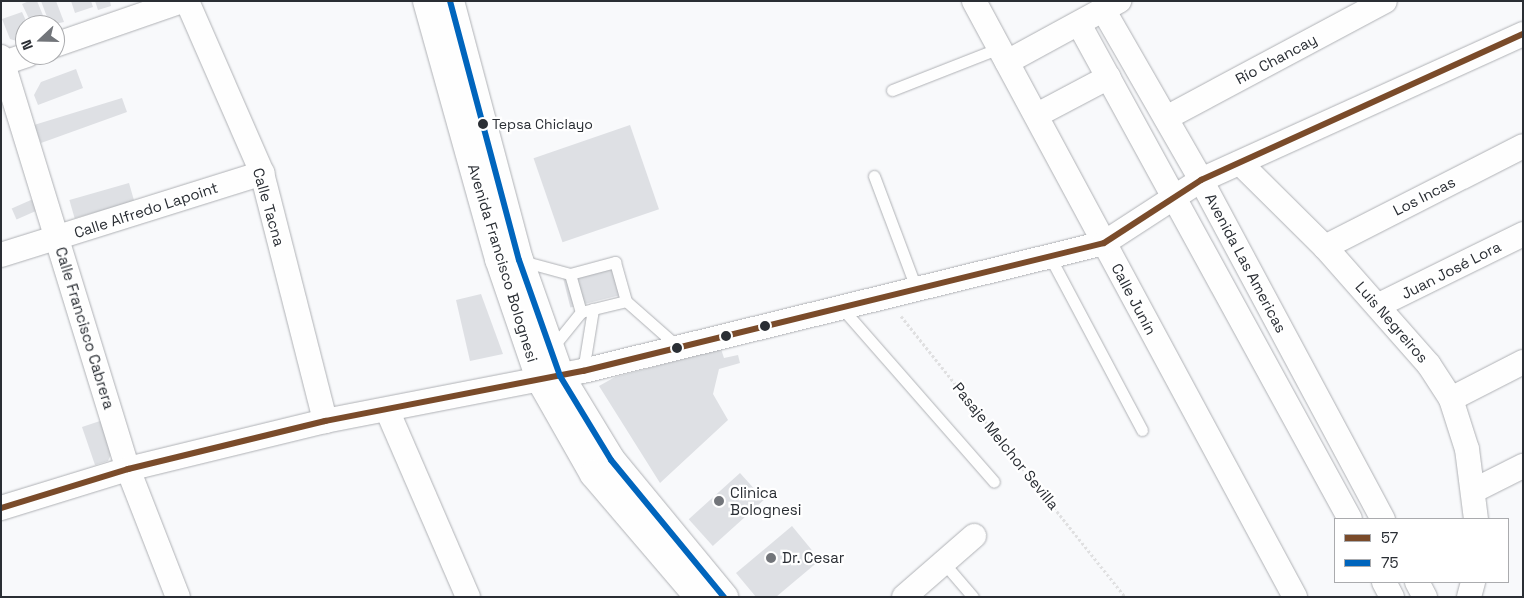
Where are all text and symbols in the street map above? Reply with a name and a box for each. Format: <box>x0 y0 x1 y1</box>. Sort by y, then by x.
north arrow <box>15 15 65 65</box>
street label: Río Chancay <box>1232 30 1320 88</box>
text: N <box>17 37 37 53</box>
place label: Tepsa Chiclayo <box>492 116 593 132</box>
marker: Tepsa Chiclayo <box>478 119 488 129</box>
street label: Avenida Francisco Bolognesi <box>464 162 542 364</box>
street label: Calle Tacna <box>249 166 289 248</box>
street label: Los Incas <box>1390 173 1458 219</box>
street label: Calle Alfredo Lapoint <box>72 178 220 242</box>
street label: Avenida Las Americas <box>1202 190 1290 336</box>
street label: Juan José Lora <box>1398 237 1504 303</box>
street label: Calle Francisco Cabrera <box>52 245 118 411</box>
street label: Calle Junín <box>1108 260 1160 338</box>
street label: Luis Negreiros <box>1352 278 1432 366</box>
unlabelled marker <box>760 321 770 331</box>
unlabelled marker <box>721 331 731 341</box>
unlabelled marker <box>672 343 682 353</box>
street label: Pasaje Melchor Sevilla <box>949 379 1063 513</box>
place label: Clinica Bolognesi <box>730 483 801 518</box>
marker: Clinica Bolognesi <box>712 494 726 508</box>
legend <box>1334 518 1509 583</box>
text: 57 <box>1381 528 1398 547</box>
place label: Dr. Cesar <box>782 549 845 567</box>
marker: Dr. Cesar <box>764 551 778 565</box>
text: 75 <box>1381 553 1398 572</box>

